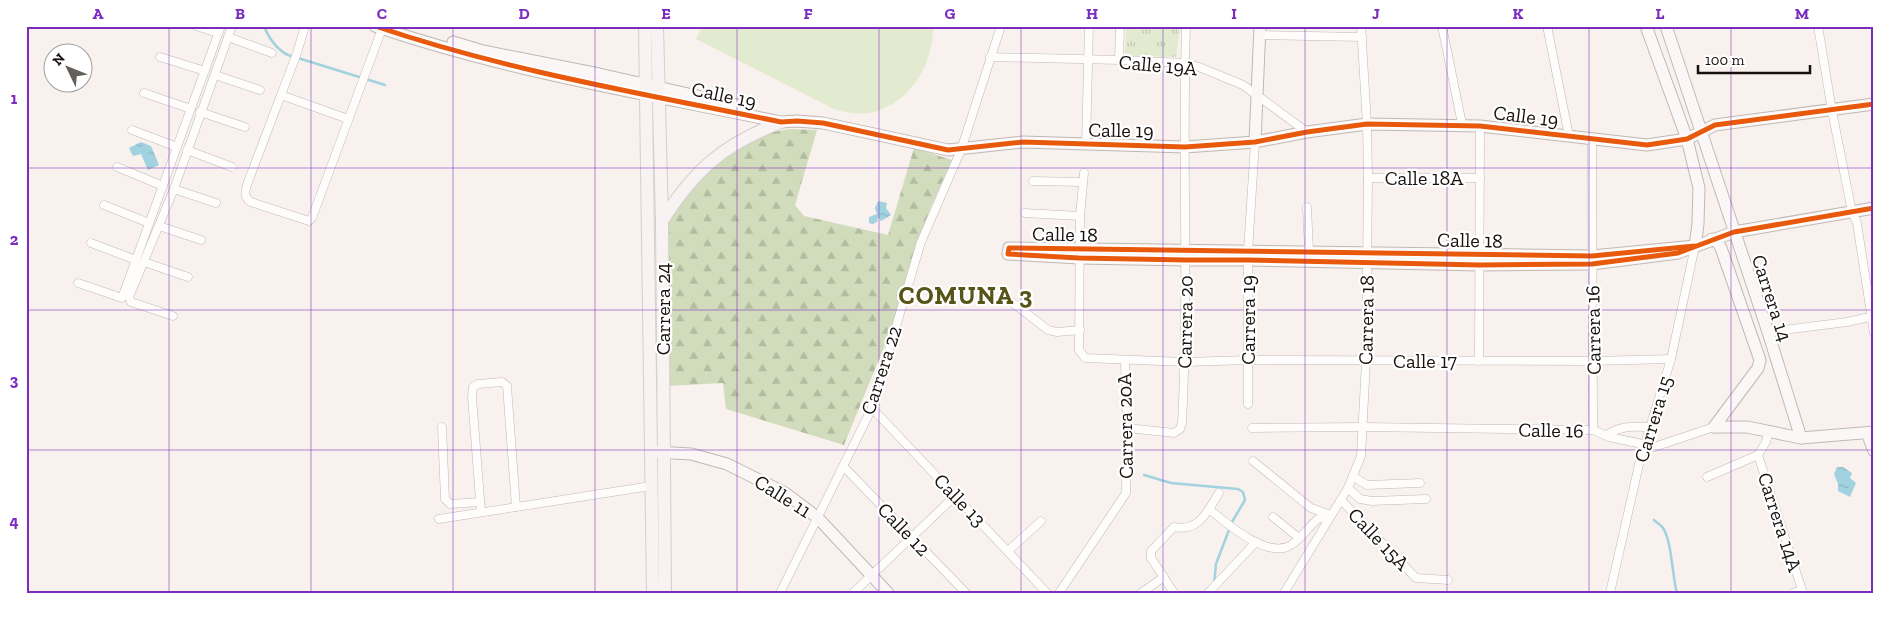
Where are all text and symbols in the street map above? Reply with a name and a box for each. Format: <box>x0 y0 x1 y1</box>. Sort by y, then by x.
text: A <box>93 4 104 23</box>
text: B <box>235 4 245 23</box>
text: C <box>377 4 387 23</box>
text: D <box>518 4 530 23</box>
text: E <box>661 4 671 23</box>
text: F <box>803 4 813 23</box>
text: G <box>945 4 956 23</box>
text: H <box>1086 4 1098 23</box>
text: I <box>1231 4 1237 23</box>
text: J <box>1372 4 1380 23</box>
text: K <box>1513 4 1524 23</box>
text: L <box>1656 4 1665 23</box>
text: M <box>1795 4 1809 23</box>
north arrow <box>42 42 92 92</box>
scale bar <box>1698 42 1810 74</box>
text: N <box>49 50 69 69</box>
street label: Calle 19A <box>1118 50 1199 80</box>
text: 100 m <box>1705 51 1744 69</box>
street label: Calle 19 <box>689 76 759 114</box>
text: 1 <box>11 89 18 108</box>
street label: Calle 19 <box>1492 100 1560 132</box>
street label: Calle 19 <box>1088 117 1154 143</box>
street label: Calle 18A <box>1385 166 1464 190</box>
street label: Calle 18 <box>1032 221 1098 247</box>
street label: Calle 18 <box>1437 227 1503 253</box>
text: 2 <box>10 230 19 249</box>
street label: Carrera 14 <box>1747 252 1797 345</box>
street label: Carrera 24 <box>651 263 675 355</box>
street label: Carrera 20 <box>1172 275 1198 369</box>
street label: Carrera 19 <box>1236 275 1260 365</box>
street label: Carrera 18 <box>1353 275 1379 365</box>
district label: COMUNA 3 <box>899 280 1033 310</box>
street label: Carrera 16 <box>1580 285 1606 375</box>
street label: Carrera 22 <box>855 323 907 417</box>
street label: Calle 17 <box>1393 349 1458 373</box>
text: 3 <box>10 371 19 390</box>
street label: Carrera 20A <box>1112 372 1138 479</box>
street label: Carrera 15 <box>1628 373 1678 465</box>
street label: Calle 16 <box>1518 417 1584 443</box>
street label: Calle 13 <box>929 468 991 532</box>
street label: Calle 11 <box>750 469 816 523</box>
street label: Carrera 14A <box>1753 469 1808 576</box>
street label: Calle 12 <box>873 497 935 561</box>
street label: Calle 15A <box>1343 503 1415 576</box>
text: 4 <box>9 512 19 531</box>

